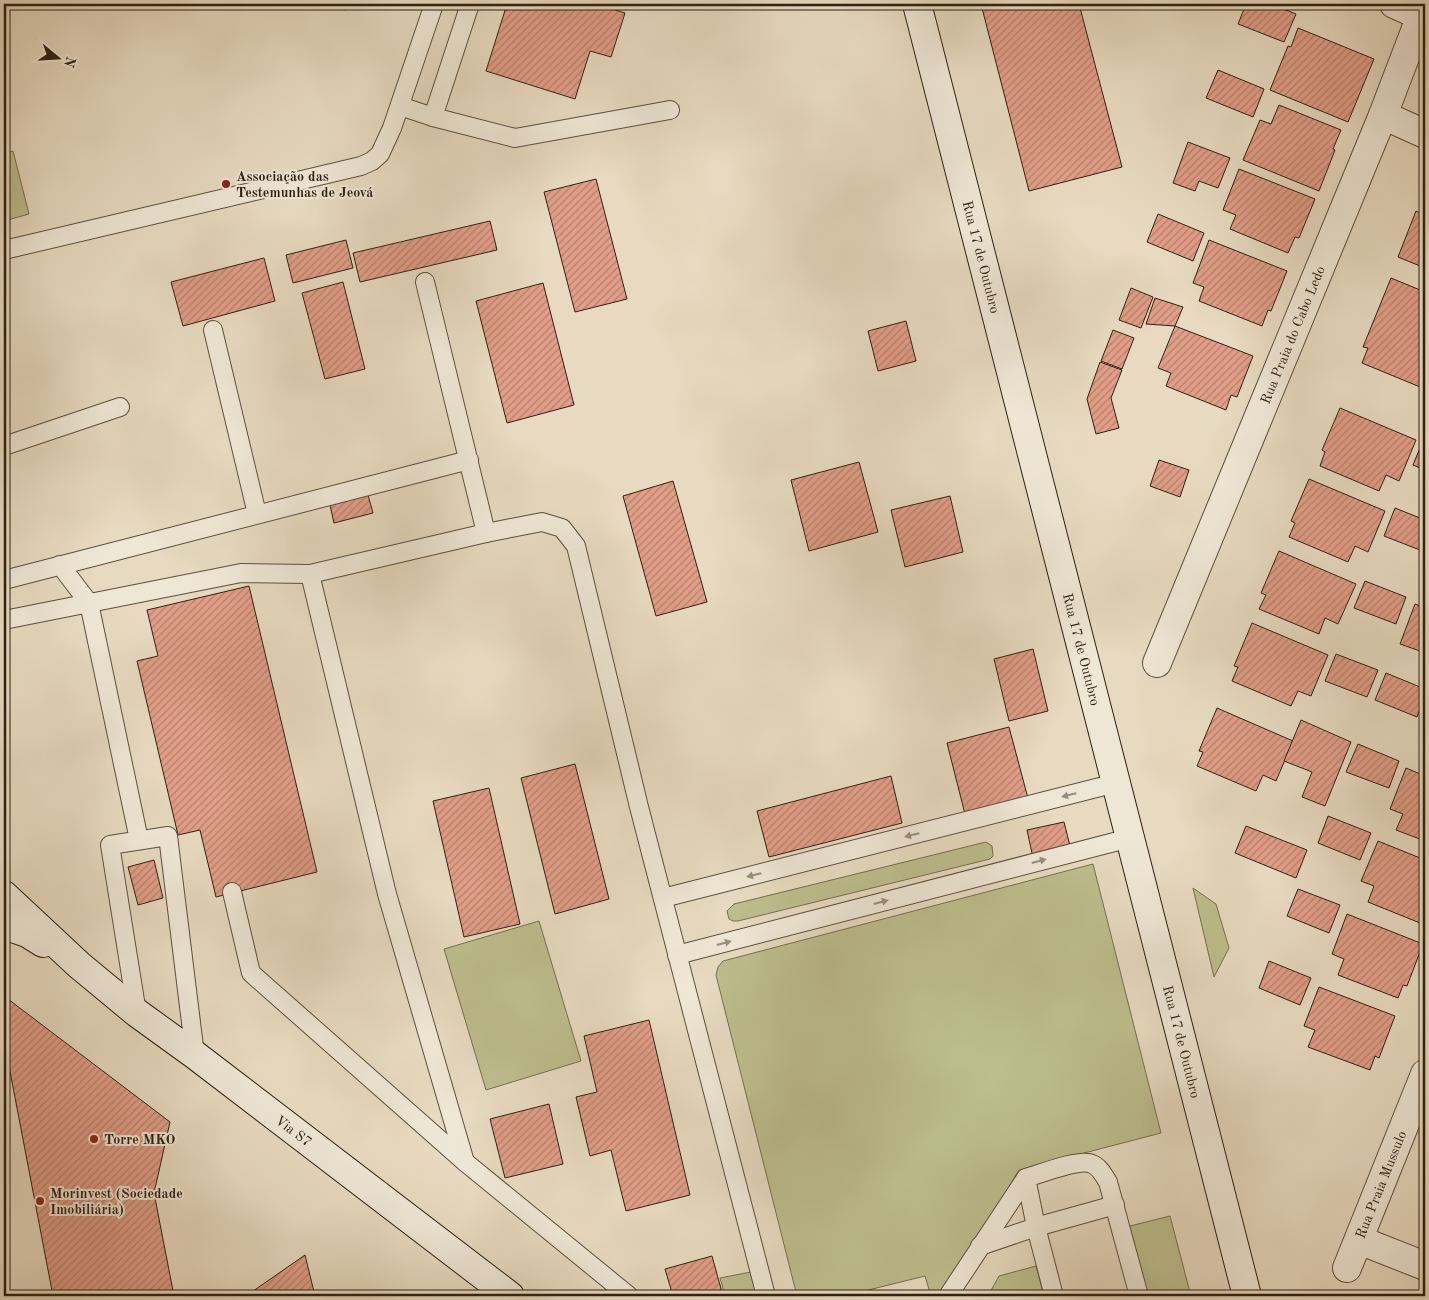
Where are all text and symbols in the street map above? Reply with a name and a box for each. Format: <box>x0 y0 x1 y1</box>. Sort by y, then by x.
north arrow <box>32 32 82 82</box>
text: N <box>61 54 78 69</box>
place label: Associação das Testemunhas de Jeová <box>236 170 373 200</box>
marker: Associação das Testemunhas de Jeová <box>220 178 232 190</box>
street label: Rua 17 de Outubro <box>960 199 1002 315</box>
street label: Rua Praia do Cabo Ledo <box>1259 264 1328 406</box>
street label: Rua 17 de Outubro <box>1060 592 1102 707</box>
one-way arrow <box>1061 791 1076 799</box>
one-way arrow <box>904 831 919 839</box>
one-way arrow <box>1031 856 1046 864</box>
one-way arrow <box>747 871 762 879</box>
one-way arrow <box>874 897 889 905</box>
one-way arrow <box>717 938 732 946</box>
street label: Rua 17 de Outubro <box>1160 984 1202 1100</box>
street label: Via S7 <box>272 1113 314 1150</box>
street label: Rua Praia Mussulo <box>1354 1129 1409 1241</box>
marker: Torre MKO <box>88 1133 100 1145</box>
place label: Torre MKO <box>104 1133 175 1147</box>
place label: Morinvest (Sociedade Imobiliária) <box>50 1187 183 1217</box>
marker: Morinvest (Sociedade Imobiliária) <box>34 1195 46 1207</box>

